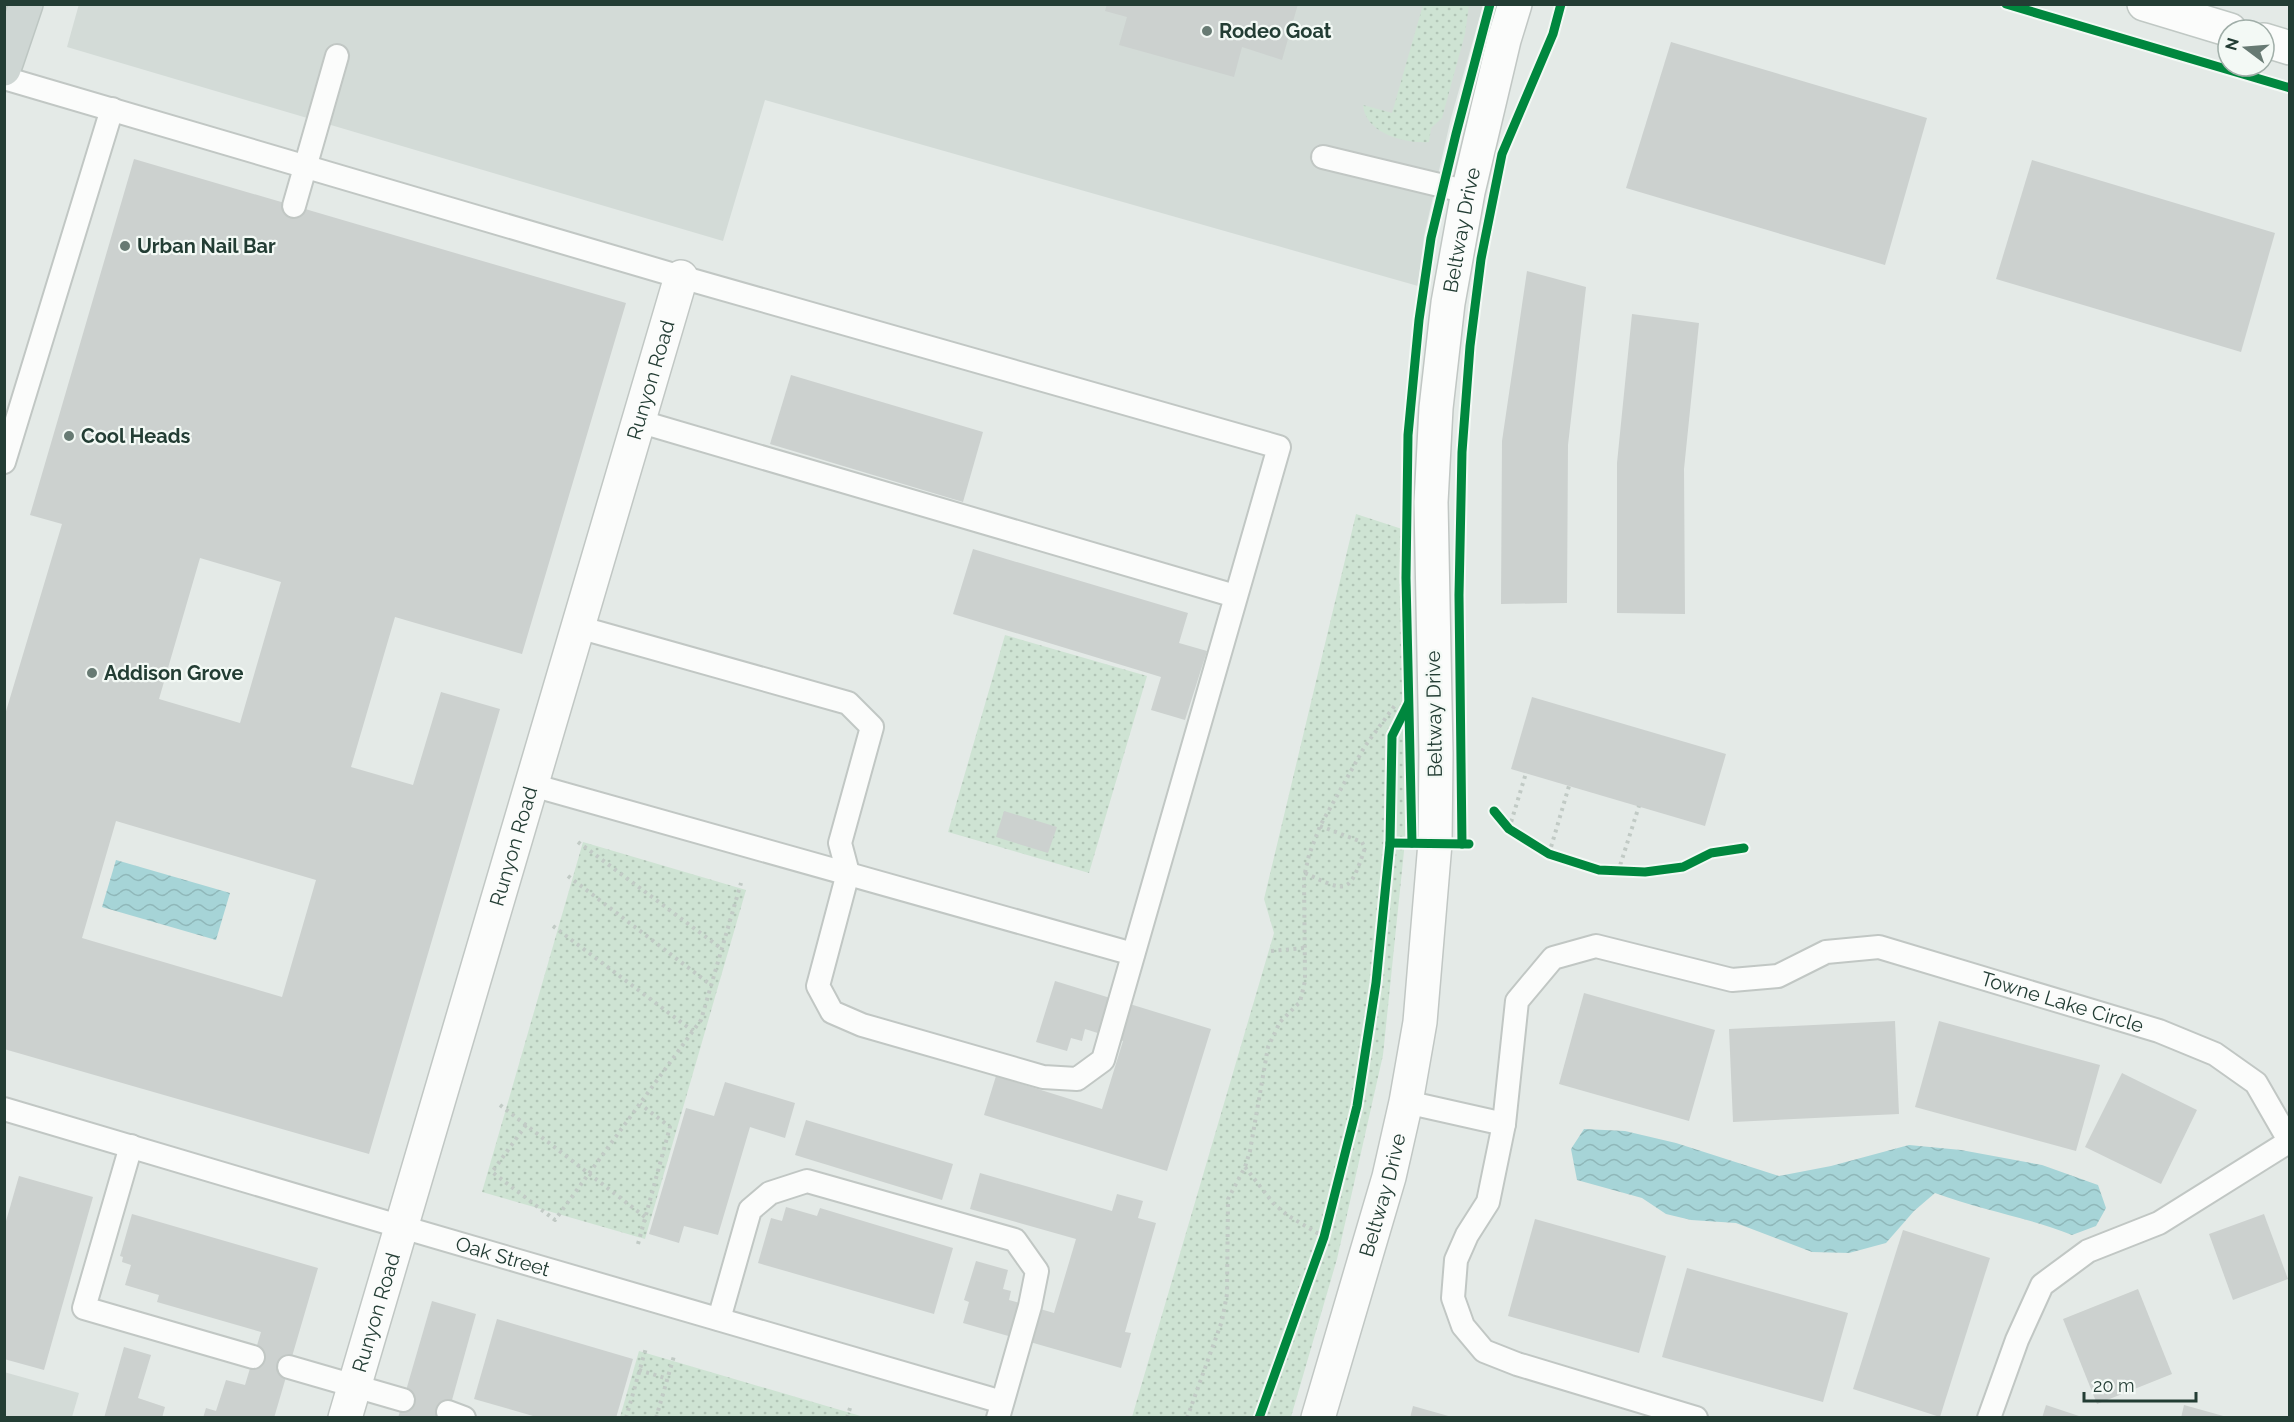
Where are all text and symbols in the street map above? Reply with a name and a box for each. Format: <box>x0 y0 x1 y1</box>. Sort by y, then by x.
north arrow <box>2216 18 2276 78</box>
place label: Rodeo Goat <box>1219 19 1332 43</box>
marker: Rodeo Goat <box>1200 24 1214 38</box>
text: N <box>2221 36 2243 52</box>
street label: Beltway Drive <box>1438 165 1485 295</box>
place label: Urban Nail Bar <box>137 234 276 258</box>
marker: Urban Nail Bar <box>118 239 132 253</box>
street label: Runyon Road <box>622 317 680 443</box>
place label: Cool Heads <box>81 424 191 448</box>
marker: Cool Heads <box>62 429 76 443</box>
street label: Beltway Drive <box>1421 650 1447 778</box>
place label: Addison Grove <box>104 661 243 685</box>
marker: Addison Grove <box>85 666 99 680</box>
street label: Runyon Road <box>484 784 542 909</box>
street label: Towne Lake Circle <box>1978 966 2147 1038</box>
street label: Beltway Drive <box>1354 1131 1411 1260</box>
street label: Oak Street <box>453 1231 553 1282</box>
street label: Runyon Road <box>347 1250 405 1375</box>
scale bar <box>2084 1365 2196 1403</box>
text: 20 m <box>2093 1375 2135 1396</box>

